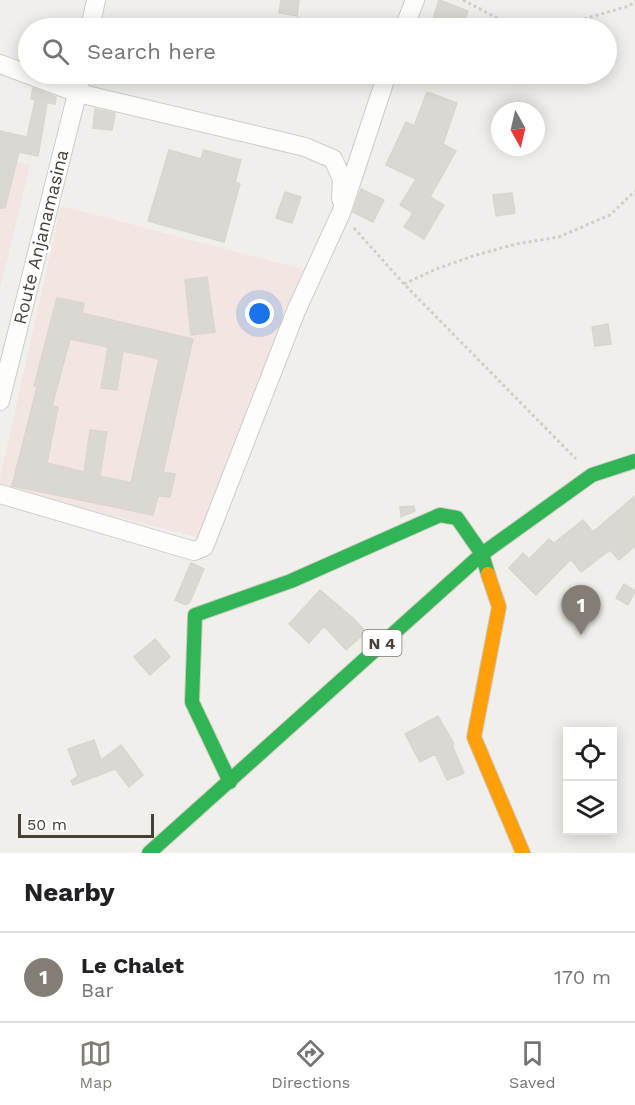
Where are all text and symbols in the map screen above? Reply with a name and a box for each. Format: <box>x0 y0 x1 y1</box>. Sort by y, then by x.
search box <box>18 18 617 84</box>
icon: search <box>39 35 72 68</box>
text: Search here <box>87 39 216 64</box>
north arrow <box>491 102 545 156</box>
street label: Route Anjanamasina <box>9 147 72 326</box>
your location <box>245 299 274 328</box>
pin: 1 <box>562 586 600 635</box>
road number: N 4 <box>362 630 401 656</box>
map controls <box>563 727 617 835</box>
button: locate <box>563 727 617 781</box>
button: layers <box>563 781 617 835</box>
scale bar <box>18 811 154 838</box>
text: 50 m <box>27 815 67 834</box>
text: Nearby <box>24 877 115 907</box>
text: Le Chalet <box>81 953 184 978</box>
text: 1 <box>39 965 48 989</box>
text: 170 m <box>554 965 611 989</box>
text: Bar <box>81 978 114 1002</box>
tab: Map <box>79 1037 112 1092</box>
tab: Directions <box>271 1037 350 1092</box>
tab: Saved <box>509 1037 556 1092</box>

